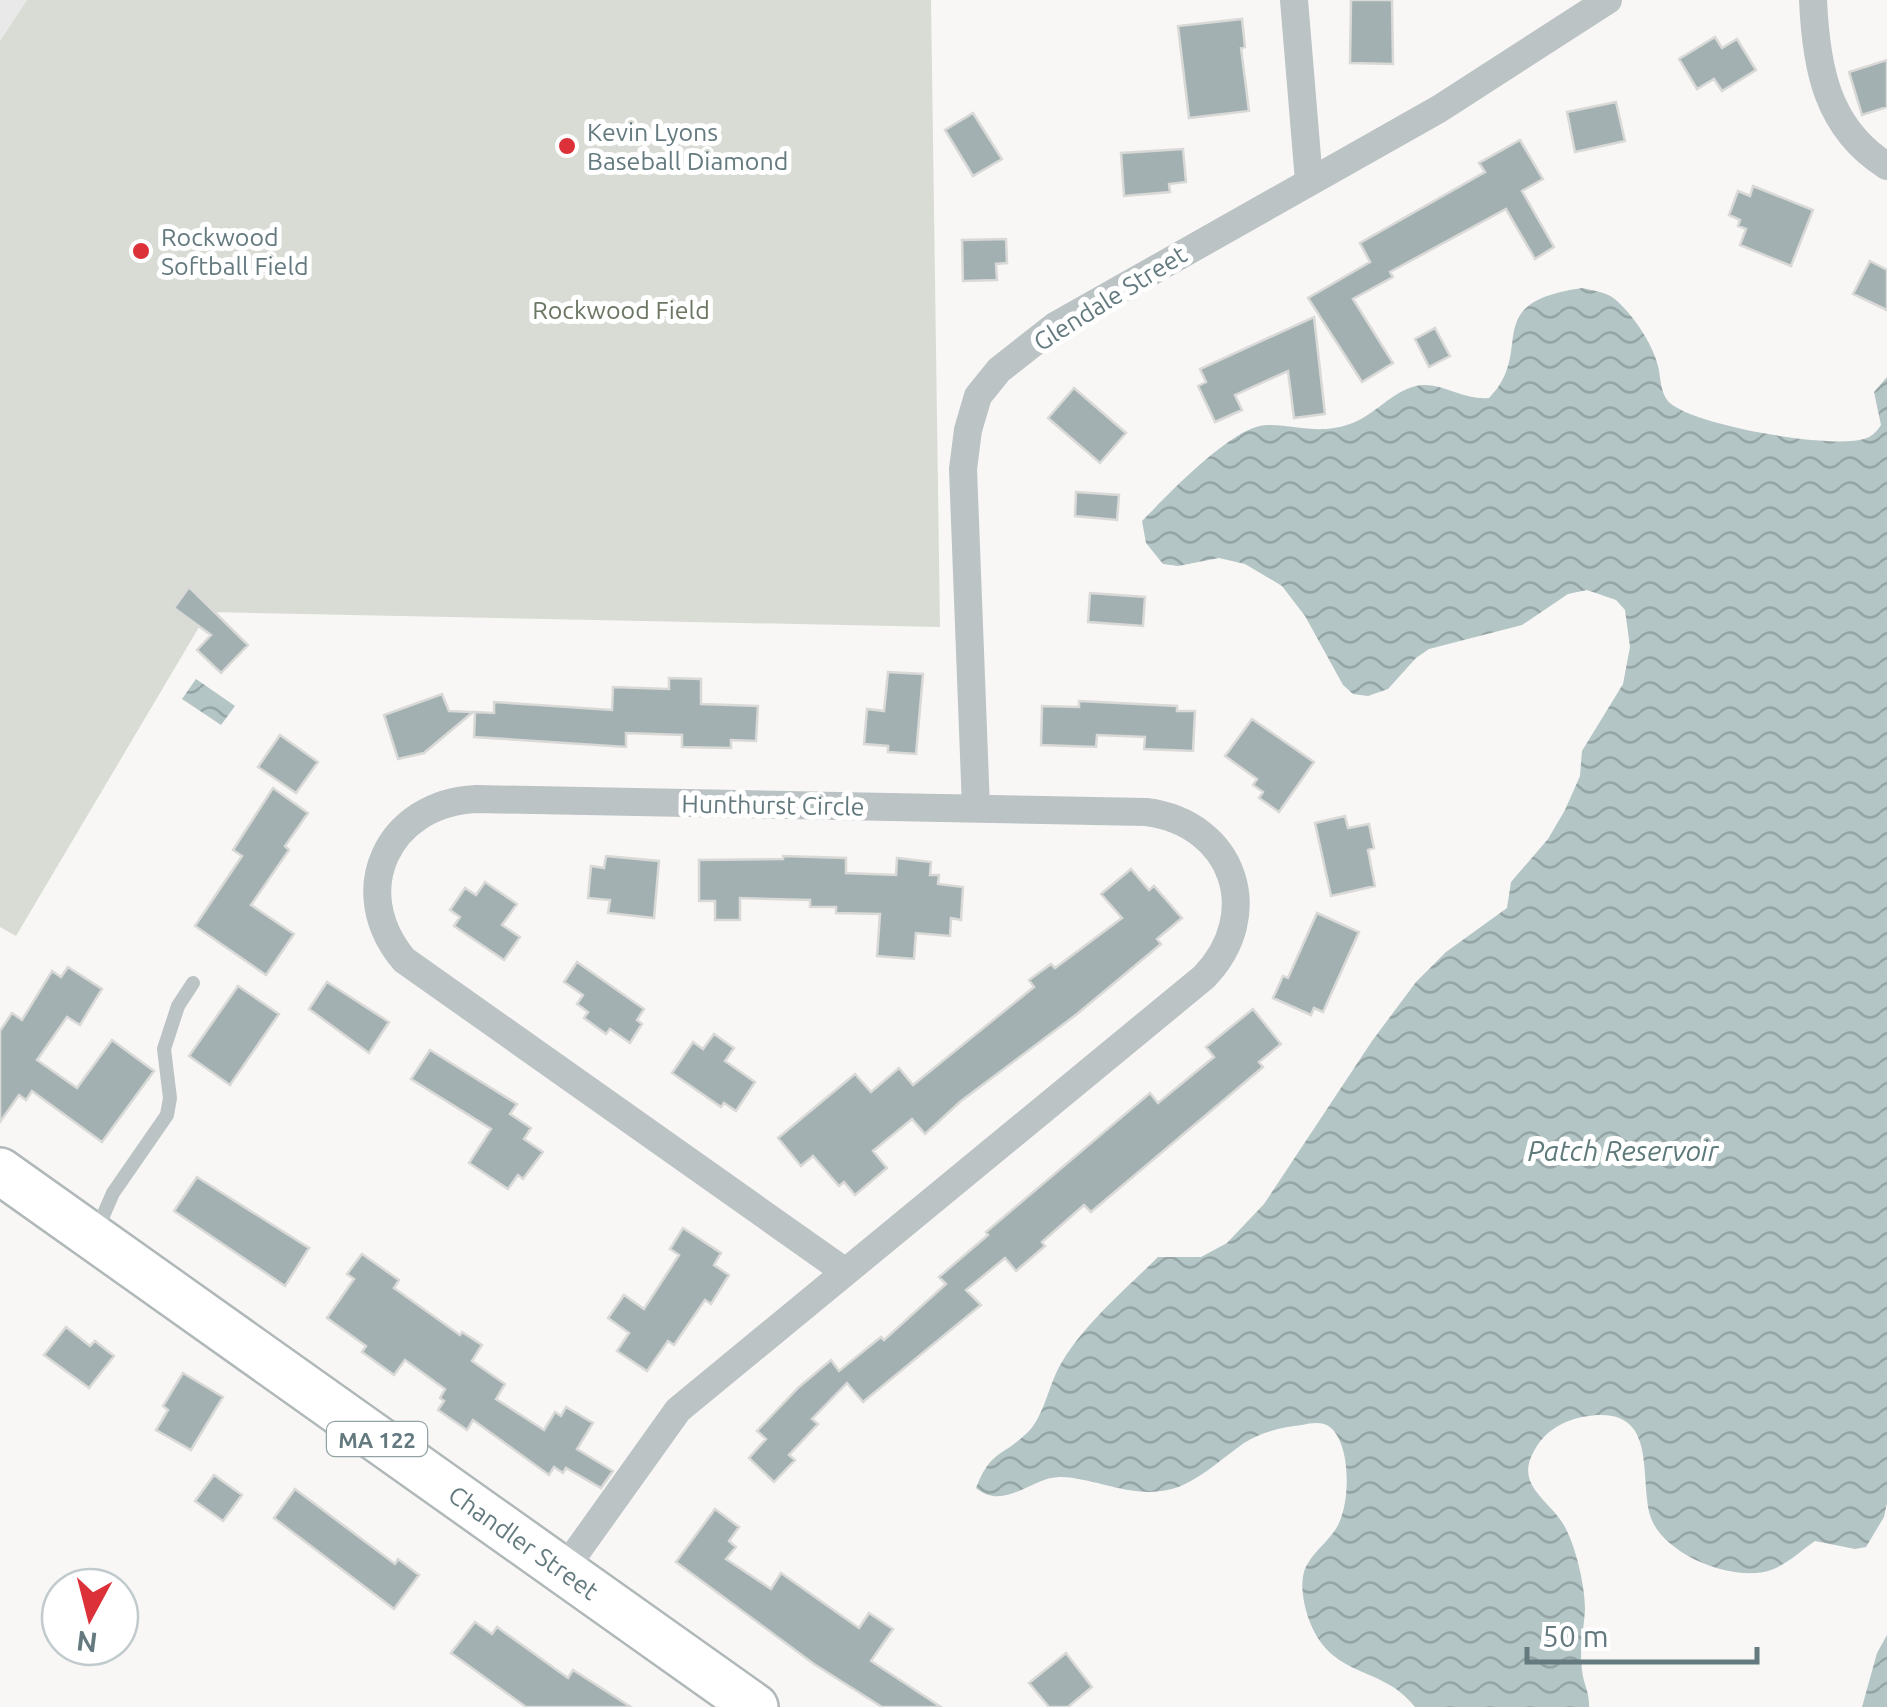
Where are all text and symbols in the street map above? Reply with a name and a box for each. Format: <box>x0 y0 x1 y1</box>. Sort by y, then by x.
place label: Kevin Lyons Baseball Diamond <box>587 118 788 175</box>
marker: Kevin Lyons Baseball Diamond <box>556 135 578 157</box>
place label: Rockwood Softball Field <box>161 223 309 280</box>
marker: Rockwood Softball Field <box>130 240 152 262</box>
street label: Glendale Street <box>1029 240 1192 356</box>
park label: Rockwood Field <box>532 296 710 324</box>
street label: Hunthurst Circle <box>681 789 865 821</box>
water label: Patch Reservoir <box>1528 1135 1720 1166</box>
road number: MA 122 <box>327 1422 427 1456</box>
street label: Chandler Street <box>443 1480 604 1605</box>
north arrow <box>40 1567 140 1667</box>
scale bar <box>1527 1602 1757 1664</box>
text: 50 m <box>1542 1619 1609 1653</box>
text: N <box>75 1626 99 1659</box>

